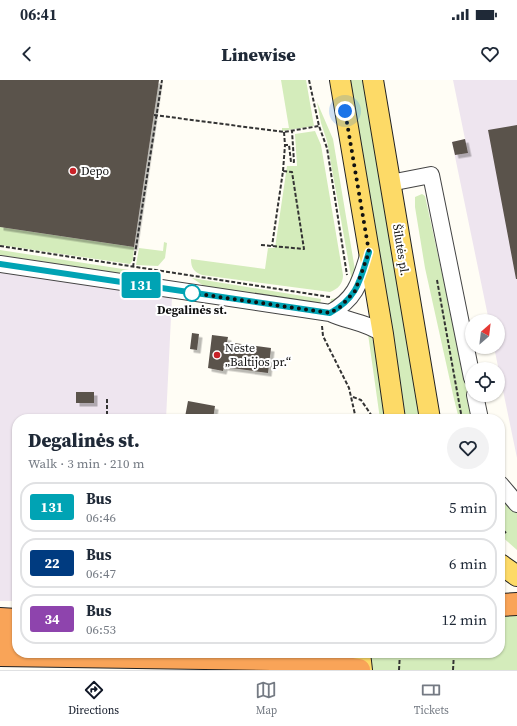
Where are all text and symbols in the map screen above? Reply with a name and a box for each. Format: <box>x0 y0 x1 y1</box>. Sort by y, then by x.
text: 06:41 <box>20 4 57 25</box>
text: Linewise <box>221 42 296 67</box>
icon: back <box>16 43 38 65</box>
icon: heart <box>479 43 501 65</box>
your location <box>335 101 355 121</box>
place label: Depo <box>81 163 110 179</box>
marker: Depo <box>68 166 78 176</box>
street label: Šilutės pl. <box>389 223 413 277</box>
line badge: 131 <box>118 272 164 298</box>
text: 131 <box>130 275 152 295</box>
marker: Degalinės st. <box>183 284 201 302</box>
place label: Degalinės st. <box>157 302 227 318</box>
north arrow <box>465 314 505 354</box>
map controls <box>465 314 505 402</box>
place label: Neste „Baltijos pr.“ <box>225 340 291 370</box>
marker: Neste „Baltijos pr.“ <box>212 350 222 360</box>
button: locate <box>465 362 505 402</box>
text: Degalinės st. <box>28 427 140 453</box>
button: heart <box>447 427 489 469</box>
text: Walk · 3 min · 210 m <box>28 455 144 472</box>
text: Bus <box>86 488 112 509</box>
text: 131 <box>41 497 63 517</box>
text: 5 min <box>449 497 487 518</box>
text: 06:46 <box>86 509 116 526</box>
text: Bus <box>86 544 112 565</box>
text: 22 <box>44 553 60 573</box>
text: 6 min <box>449 553 487 574</box>
text: 06:47 <box>86 565 116 582</box>
text: Bus <box>86 600 112 621</box>
text: 34 <box>44 609 60 629</box>
text: 12 min <box>441 609 487 630</box>
text: 06:53 <box>86 621 116 638</box>
tab: Directions <box>68 679 119 718</box>
tab: Map <box>255 679 277 718</box>
tab: Tickets <box>414 679 449 718</box>

